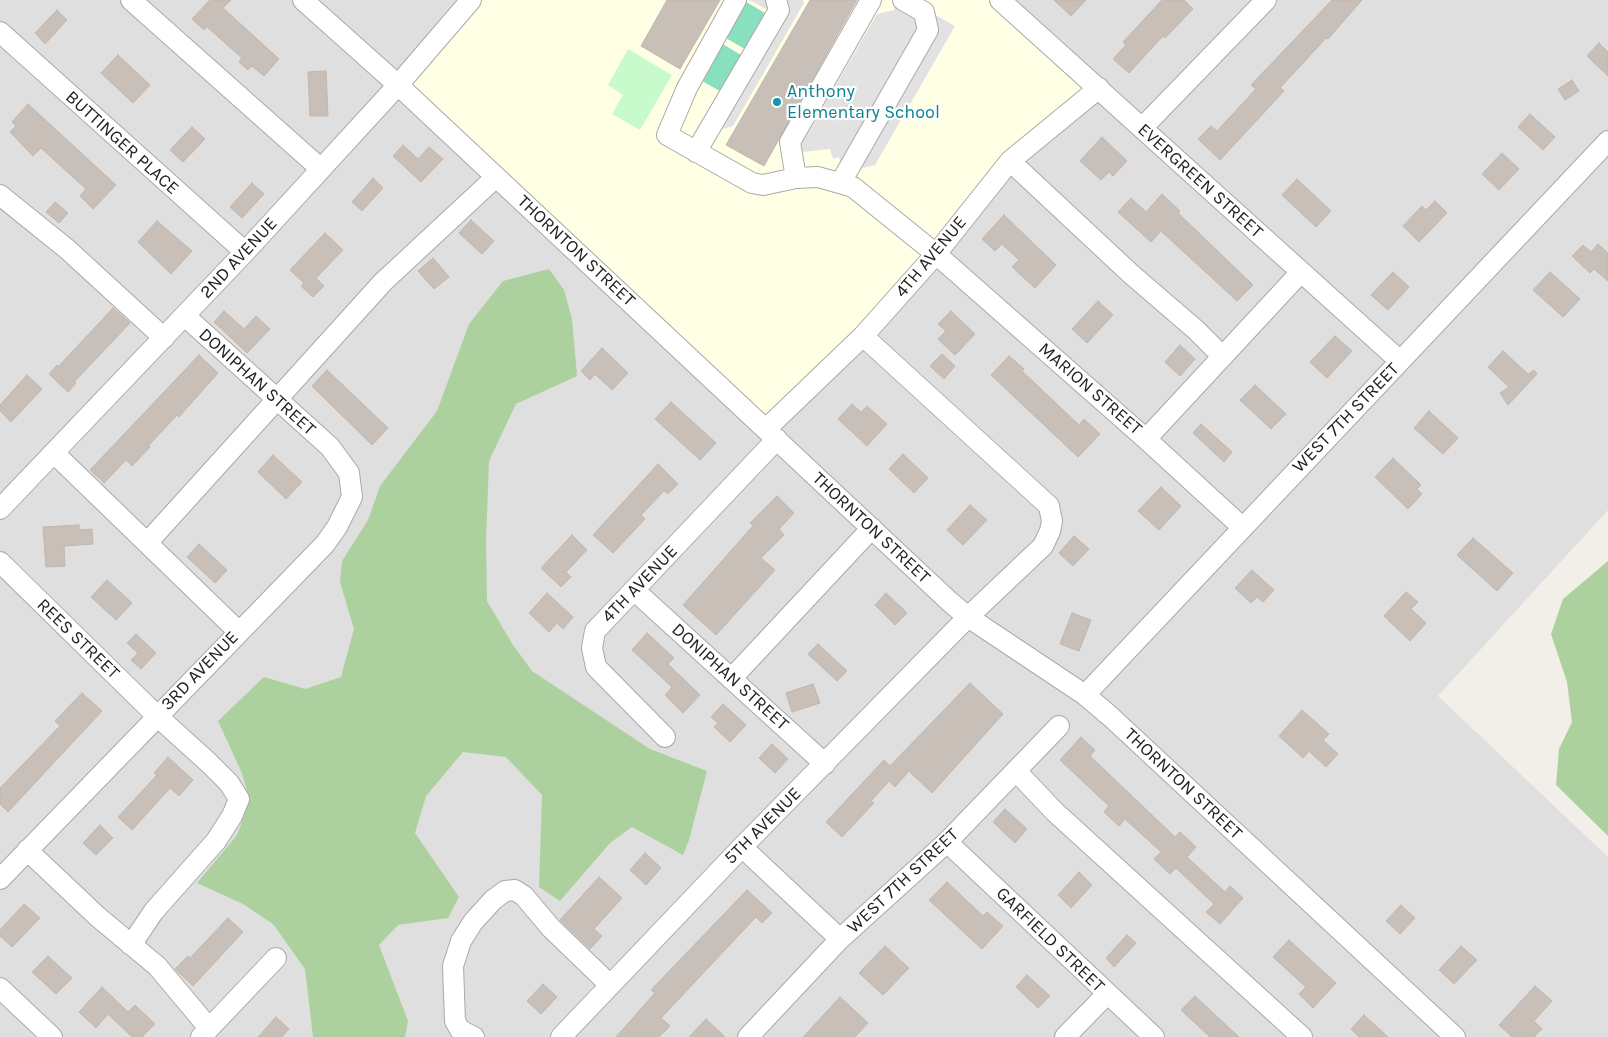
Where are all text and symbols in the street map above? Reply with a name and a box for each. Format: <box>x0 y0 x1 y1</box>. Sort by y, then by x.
place label: Anthony Elementary School <box>787 81 940 124</box>
street label: BUTTINGER PLACE <box>61 86 183 200</box>
marker: Anthony Elementary School <box>771 96 783 108</box>
street label: EVERGREEN STREET <box>1133 119 1267 243</box>
street label: THORNTON STREET <box>513 191 639 311</box>
street label: 4TH AVENUE <box>891 212 971 302</box>
street label: 2ND AVENUE <box>196 213 282 303</box>
street label: DONIPHAN STREET <box>194 324 320 440</box>
street label: MARION STREET <box>1034 338 1146 440</box>
street label: WEST 7TH STREET <box>1288 359 1404 477</box>
street label: THORNTON STREET <box>808 468 934 588</box>
street label: 4TH AVENUE <box>598 541 682 627</box>
street label: REES STREET <box>32 594 124 684</box>
street label: DONIPHAN STREET <box>667 619 793 735</box>
street label: 3RD AVENUE <box>157 627 243 715</box>
street label: THORNTON STREET <box>1120 724 1246 844</box>
street label: 5TH AVENUE <box>720 783 806 869</box>
street label: WEST 7TH STREET <box>843 824 963 938</box>
street label: GARFIELD STREET <box>991 883 1109 997</box>

